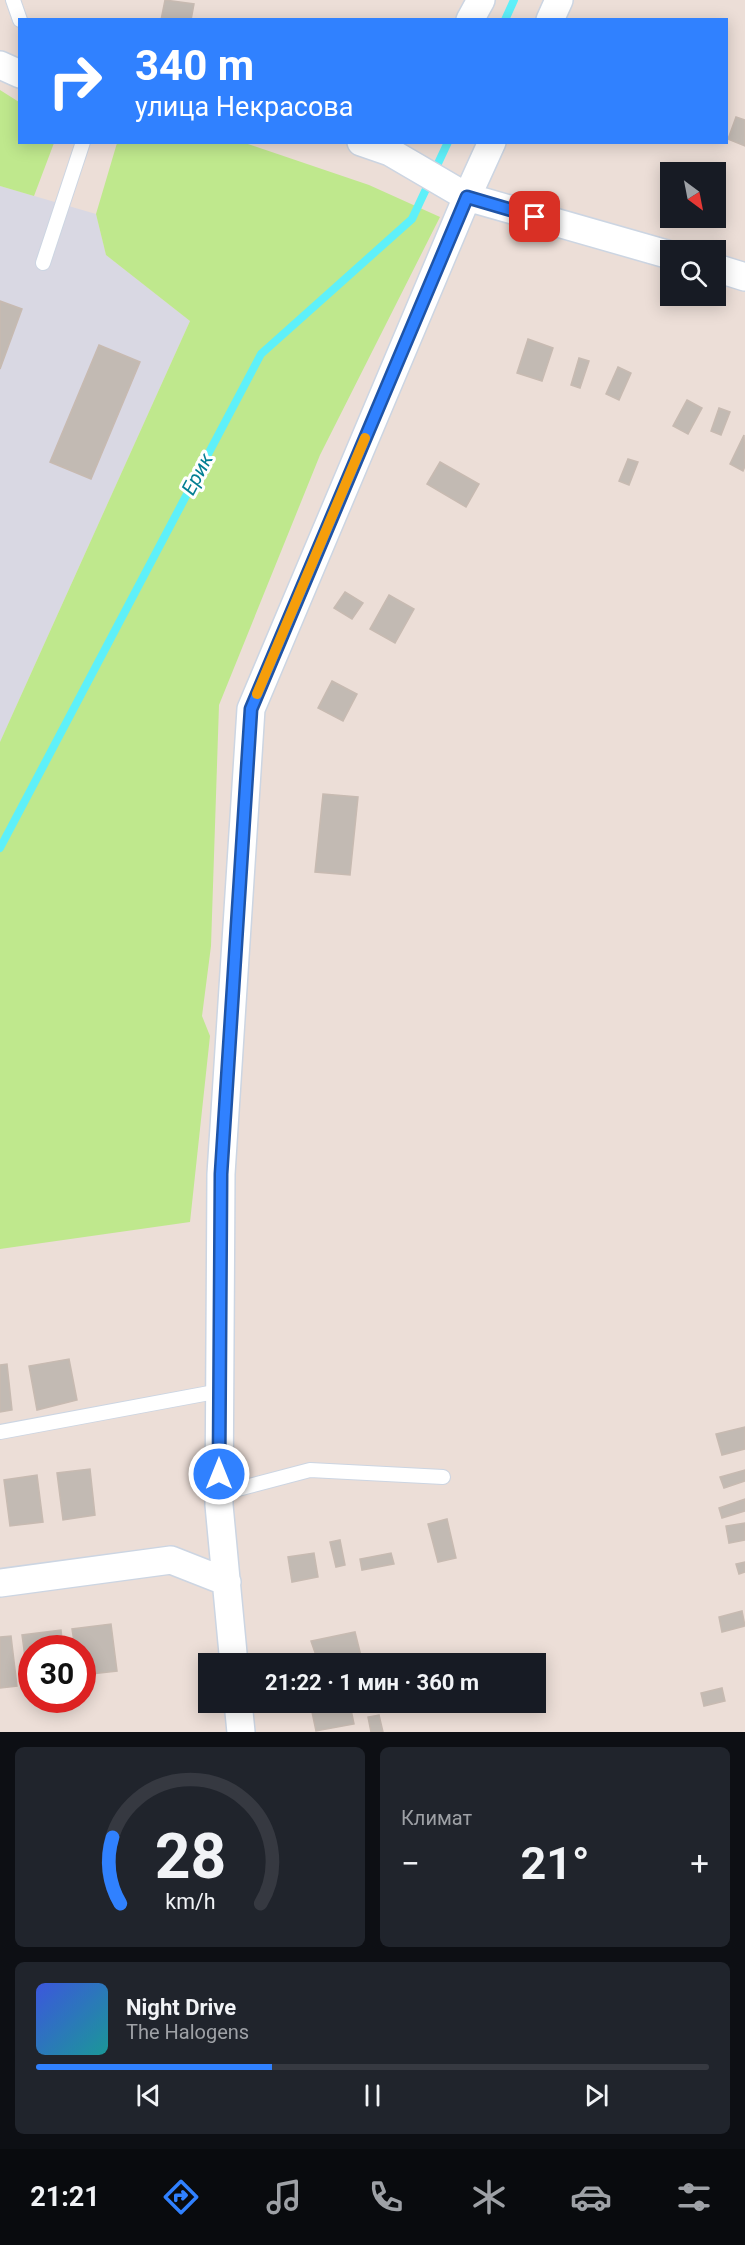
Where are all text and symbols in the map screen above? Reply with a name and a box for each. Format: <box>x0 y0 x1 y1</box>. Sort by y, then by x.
text: 340 m <box>135 41 254 90</box>
icon: right <box>36 42 114 120</box>
text: улица Некрасова <box>135 91 354 123</box>
north arrow <box>660 162 726 228</box>
map controls <box>660 162 726 306</box>
pin <box>509 191 560 242</box>
icon: arrive <box>518 200 551 233</box>
button: search <box>660 240 726 306</box>
water label: Ерик <box>176 449 218 499</box>
position arrow <box>187 1442 251 1506</box>
speed limit sign: 30 <box>18 1635 96 1713</box>
text: 21:22 · 1 мин · 360 m <box>265 1670 479 1695</box>
text: Климат <box>401 1806 472 1830</box>
text: 28 <box>154 1820 226 1893</box>
text: 21° <box>520 1837 590 1890</box>
text: − <box>401 1844 420 1883</box>
text: + <box>690 1844 709 1883</box>
text: km/h <box>165 1889 215 1914</box>
text: Night Drive <box>126 1995 236 2020</box>
text: The Halogens <box>126 2020 249 2044</box>
icon: previous <box>132 2079 165 2112</box>
icon: pause <box>356 2079 389 2112</box>
icon: next <box>580 2079 613 2112</box>
icon: directions <box>160 2176 202 2218</box>
icon: music <box>263 2176 305 2218</box>
icon: phone <box>365 2176 407 2218</box>
icon: climate <box>468 2176 510 2218</box>
icon: car <box>570 2176 612 2218</box>
icon: filters <box>673 2176 715 2218</box>
text: 21:21 <box>30 2181 100 2213</box>

